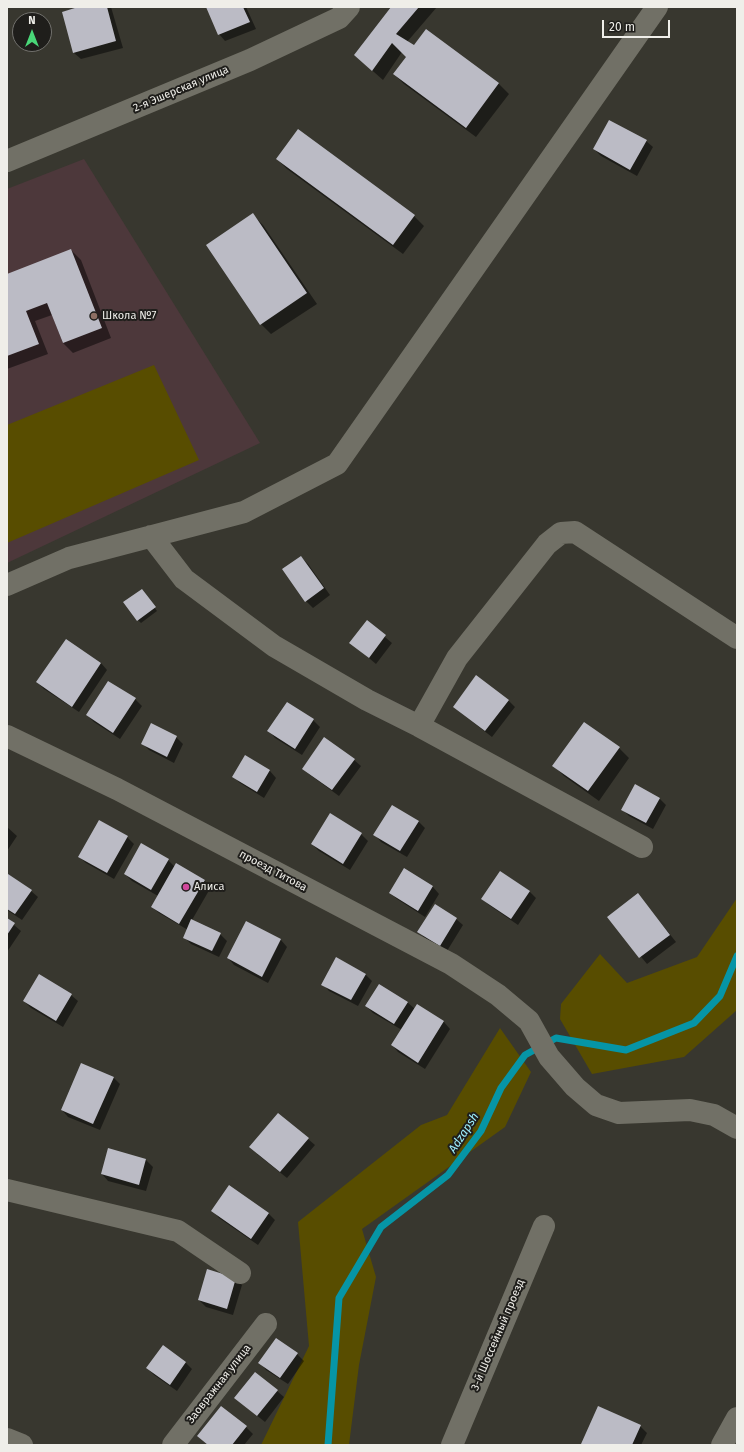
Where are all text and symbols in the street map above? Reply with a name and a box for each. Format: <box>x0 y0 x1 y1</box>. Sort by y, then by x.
north arrow <box>12 12 52 52</box>
scale bar <box>604 12 672 38</box>
text: N <box>28 14 36 27</box>
text: 20 m <box>609 20 635 34</box>
street label: 2-я Эшерская улица <box>131 63 231 115</box>
place label: Школа №7 <box>102 309 156 323</box>
marker: Школа №7 <box>89 311 99 321</box>
street label: проезд Титова <box>237 848 309 894</box>
place label: Алиса <box>194 880 224 894</box>
marker: Алиса <box>181 882 191 892</box>
water label: Adzapsh <box>446 1110 482 1156</box>
street label: 3-й Шоссейный проезд <box>469 1277 527 1393</box>
street label: Заовражная улица <box>184 1342 254 1426</box>

